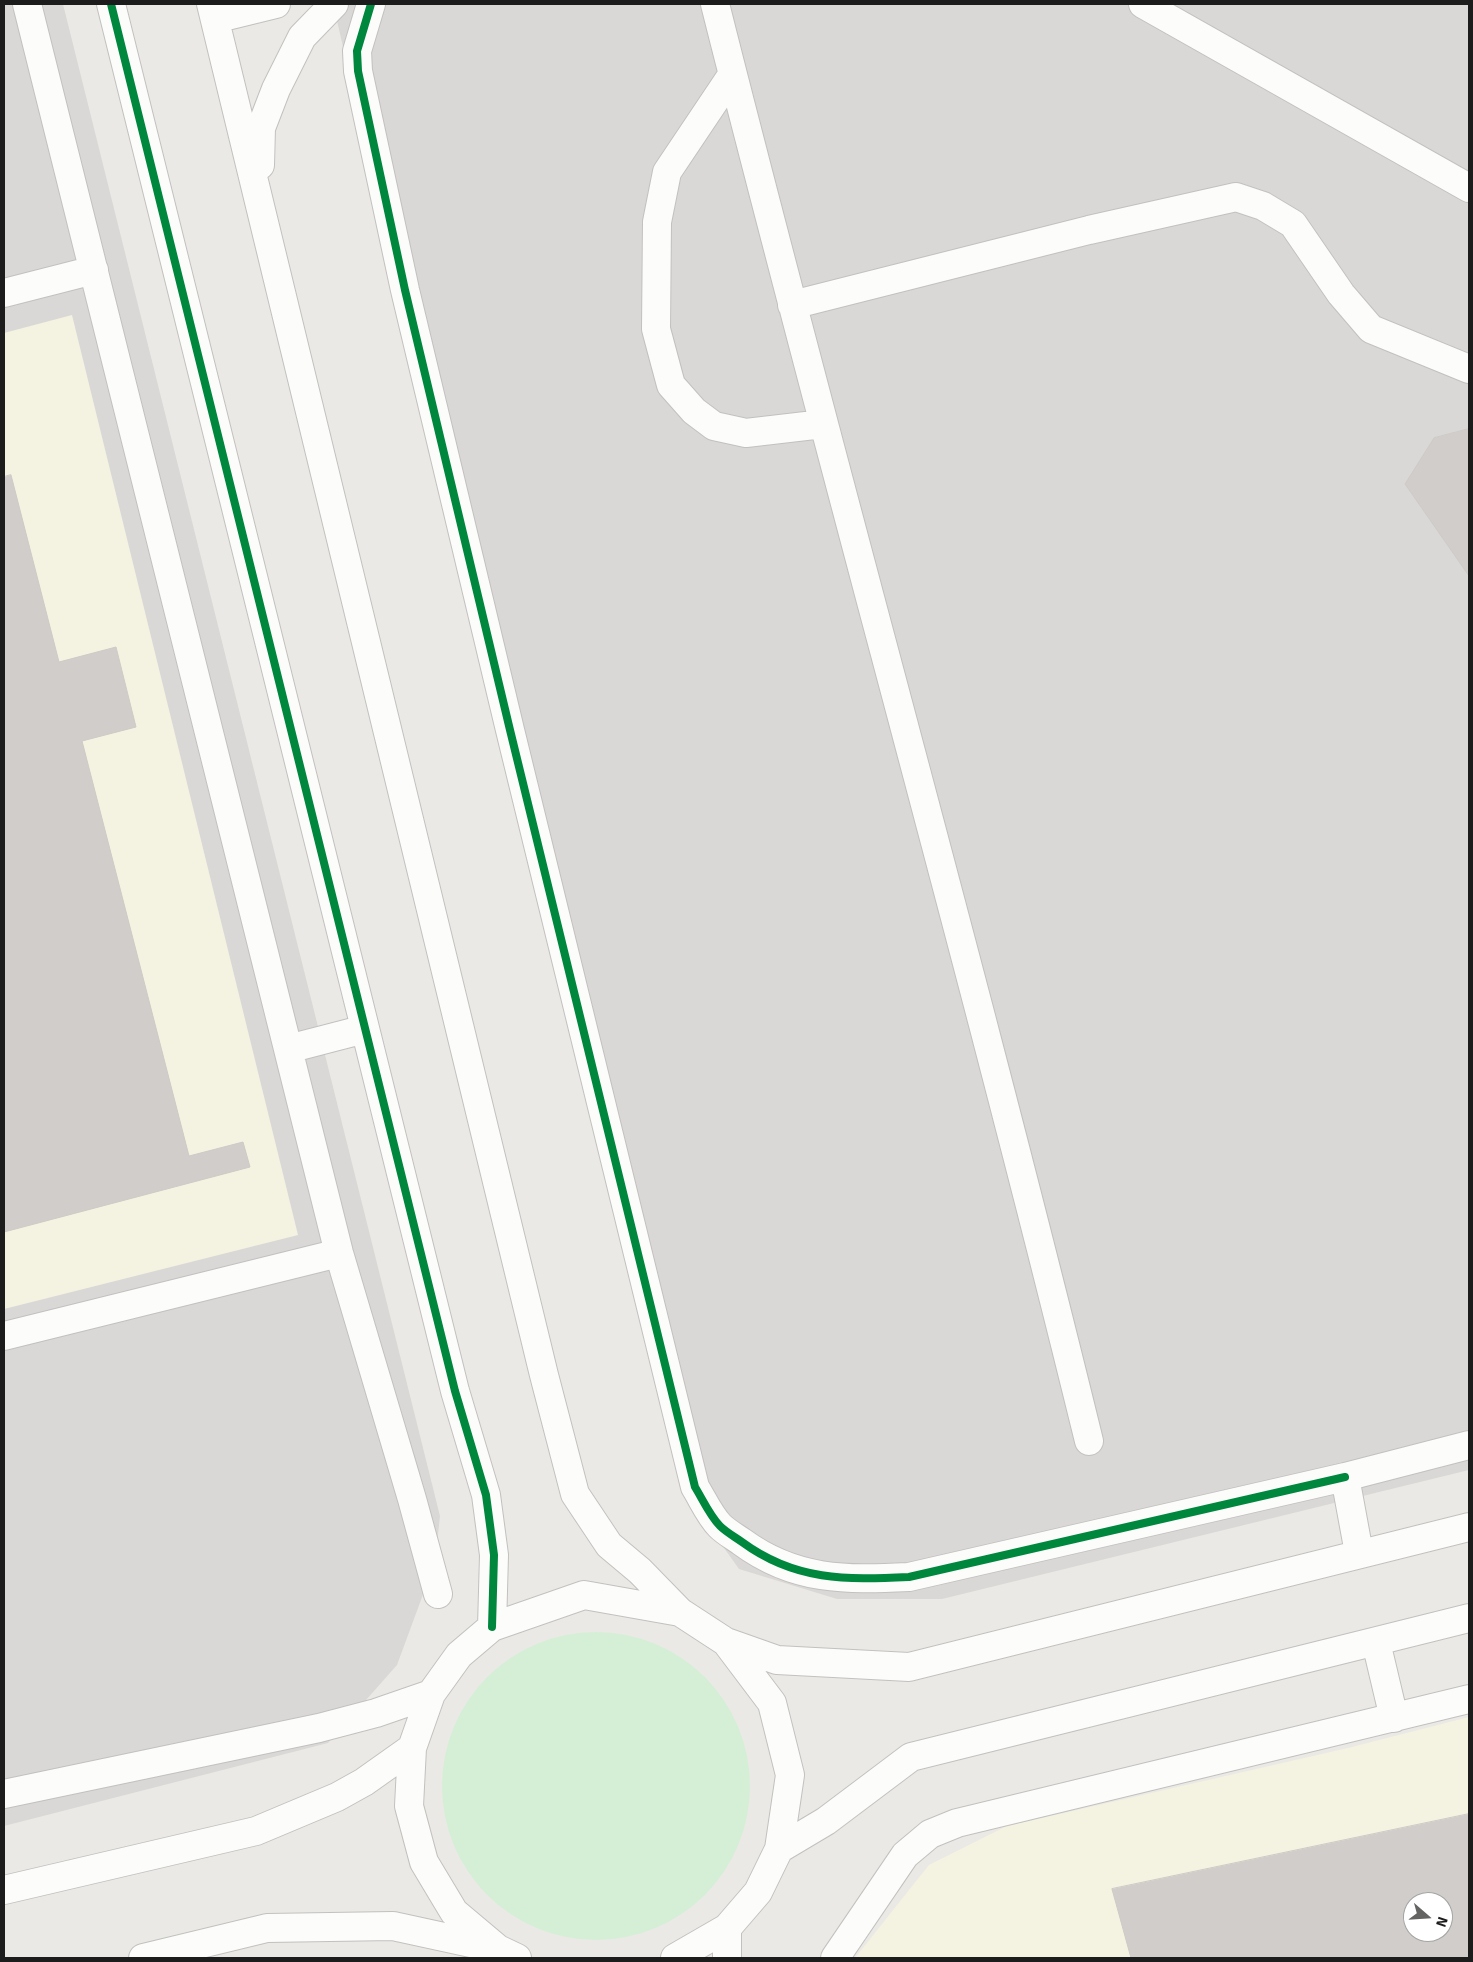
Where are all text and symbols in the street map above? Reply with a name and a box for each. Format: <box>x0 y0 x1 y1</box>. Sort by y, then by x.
north arrow <box>1403 1892 1453 1942</box>
text: N <box>1432 1914 1451 1929</box>

